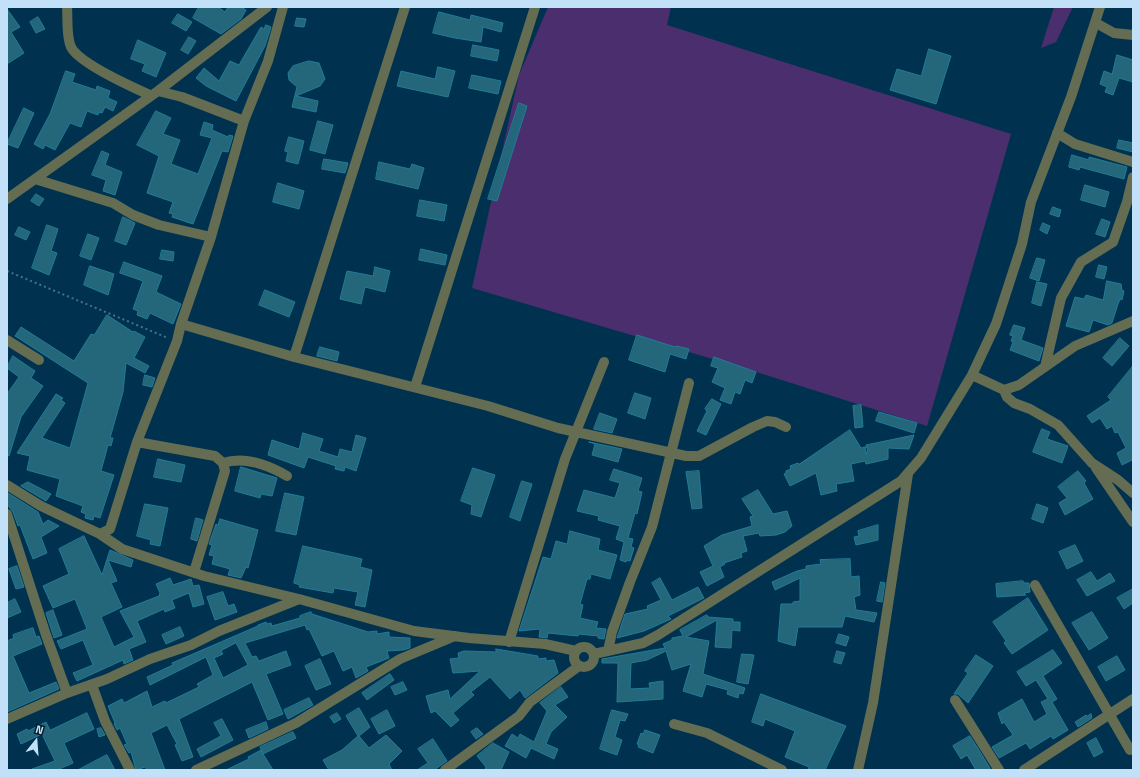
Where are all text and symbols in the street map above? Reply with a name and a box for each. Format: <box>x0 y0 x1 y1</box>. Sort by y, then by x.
north arrow <box>16 721 56 761</box>
text: N <box>34 721 45 738</box>

